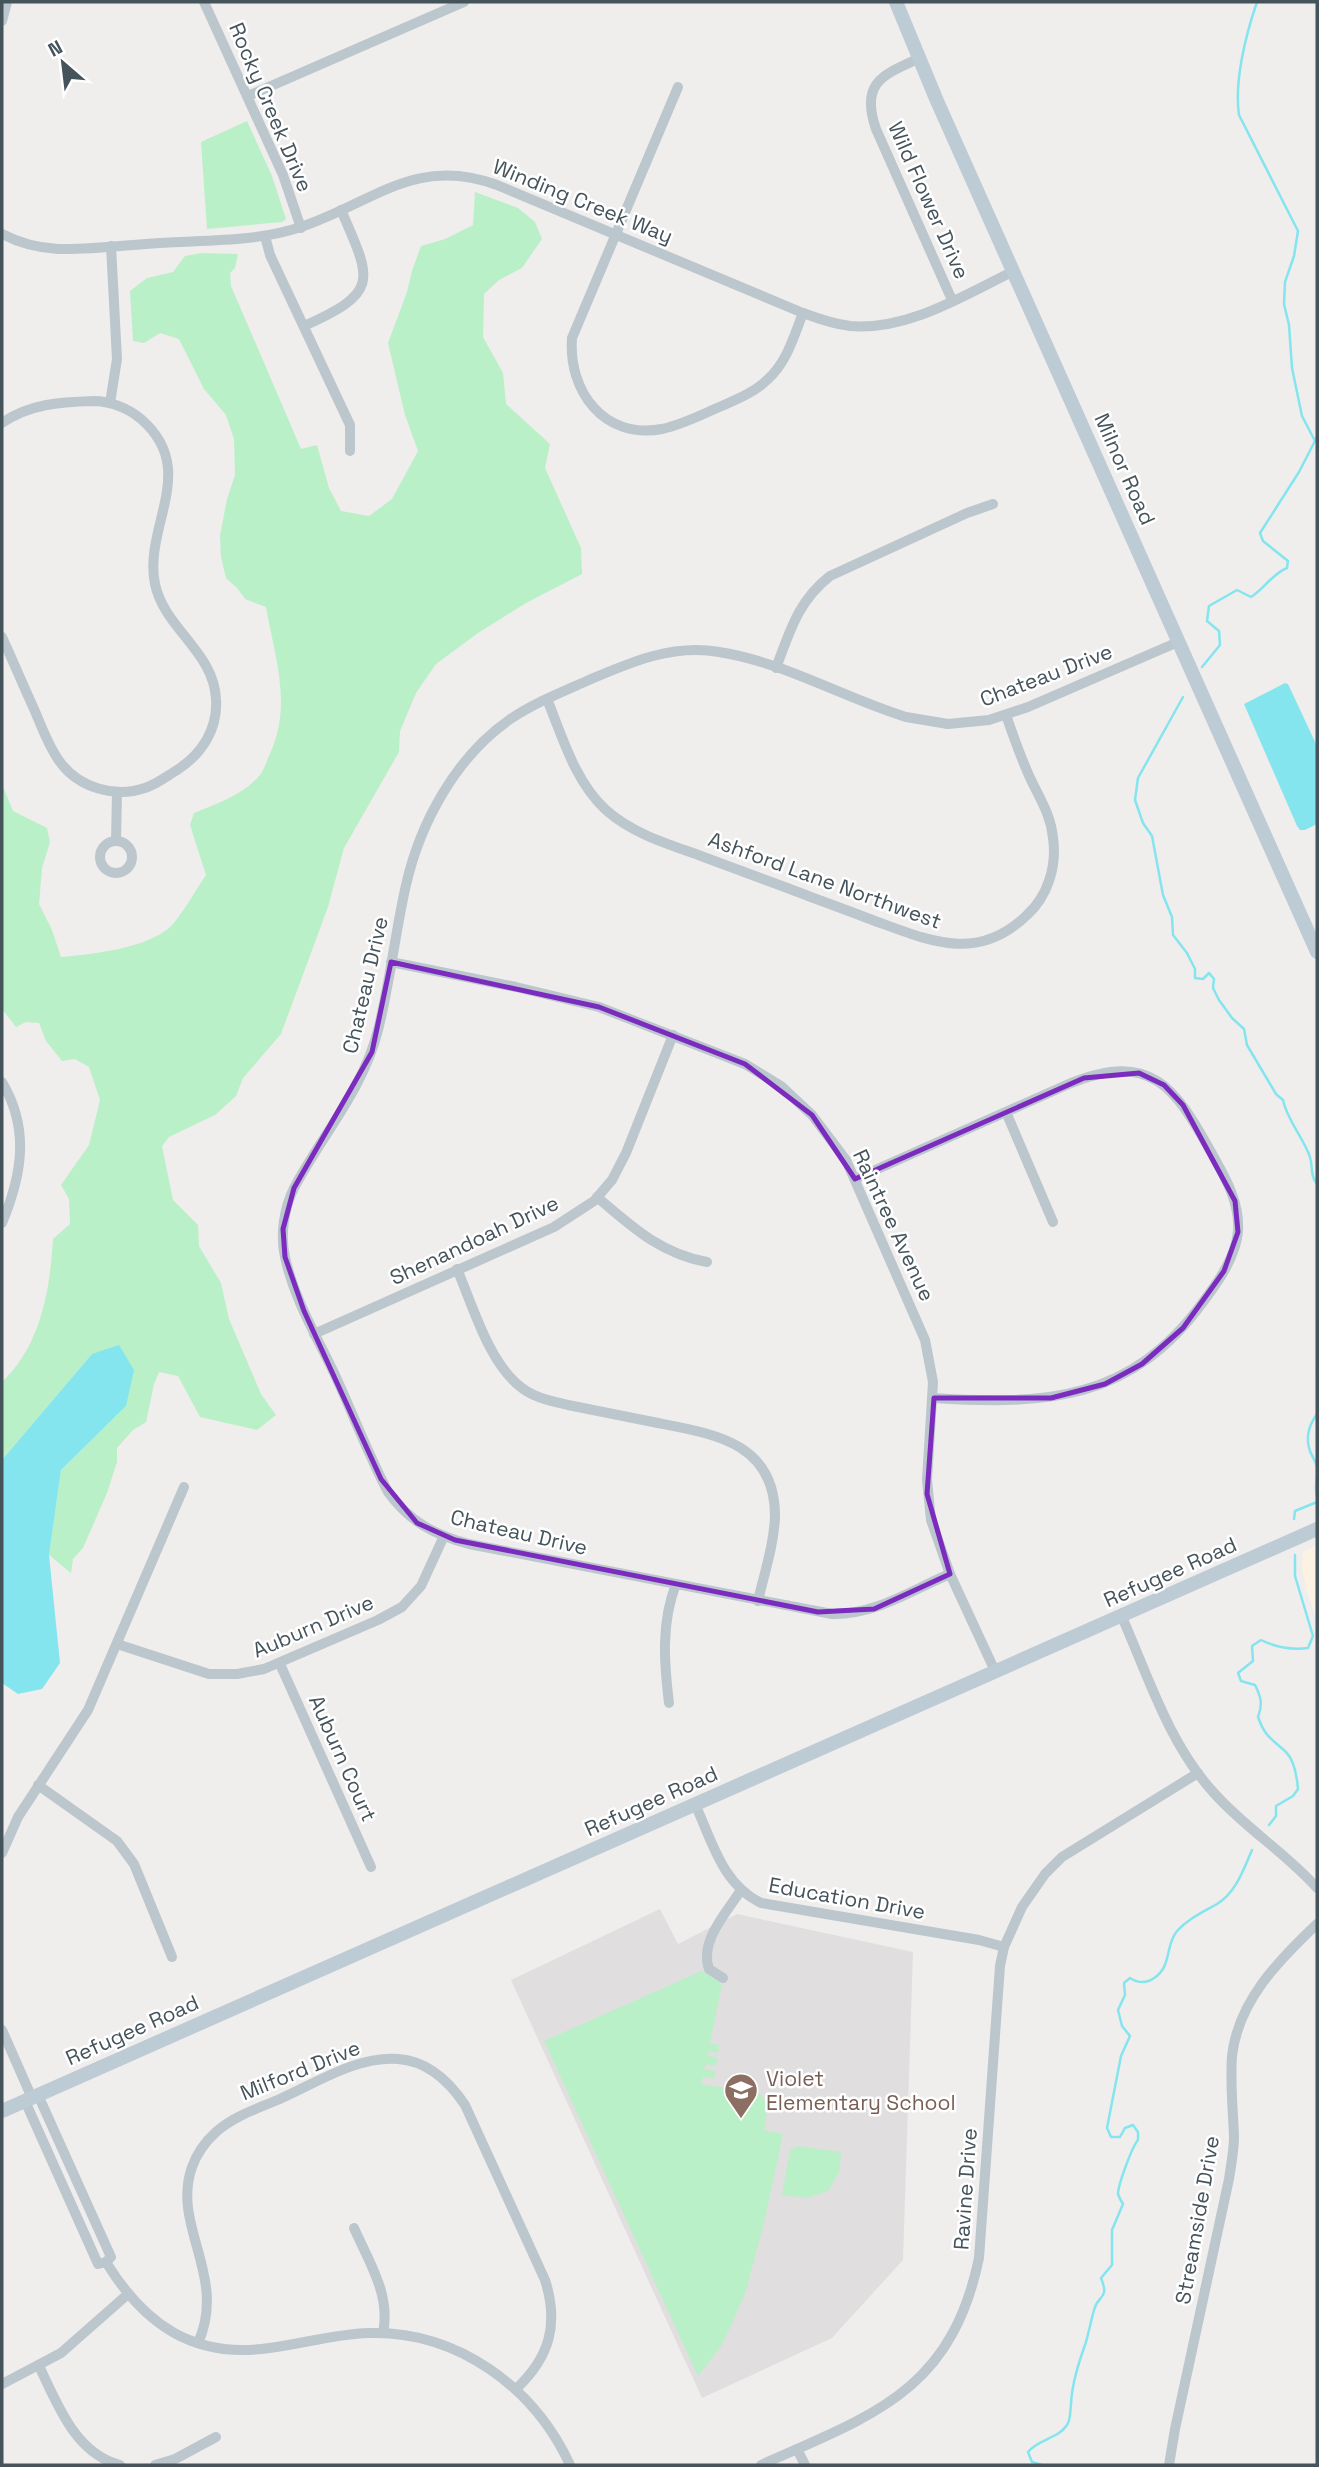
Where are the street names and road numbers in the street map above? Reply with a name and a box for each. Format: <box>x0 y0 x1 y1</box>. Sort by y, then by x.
street label: Rocky Creek Drive <box>223 18 319 196</box>
street label: Wild Flower Drive <box>882 117 976 283</box>
street label: Winding Creek Way <box>489 153 677 249</box>
street label: Milnor Road <box>1088 409 1162 529</box>
street label: Chateau Drive <box>976 637 1116 713</box>
street label: Ashford Lane Northwest <box>705 825 945 935</box>
street label: Chateau Drive <box>336 914 394 1056</box>
street label: Raintree Avenue <box>847 1145 941 1305</box>
street label: Shenandoah Drive <box>385 1189 563 1291</box>
street label: Chateau Drive <box>448 1503 590 1561</box>
street label: Refugee Road <box>1099 1531 1241 1613</box>
street label: Auburn Drive <box>248 1588 378 1664</box>
street label: Auburn Court <box>303 1691 383 1825</box>
street label: Refugee Road <box>580 1760 722 1842</box>
street label: Education Drive <box>767 1871 927 1925</box>
street label: Refugee Road <box>61 1989 203 2071</box>
street label: Milford Drive <box>236 2034 364 2106</box>
street label: Ravine Drive <box>947 2127 983 2251</box>
street label: Streamside Drive <box>1169 2134 1225 2306</box>

